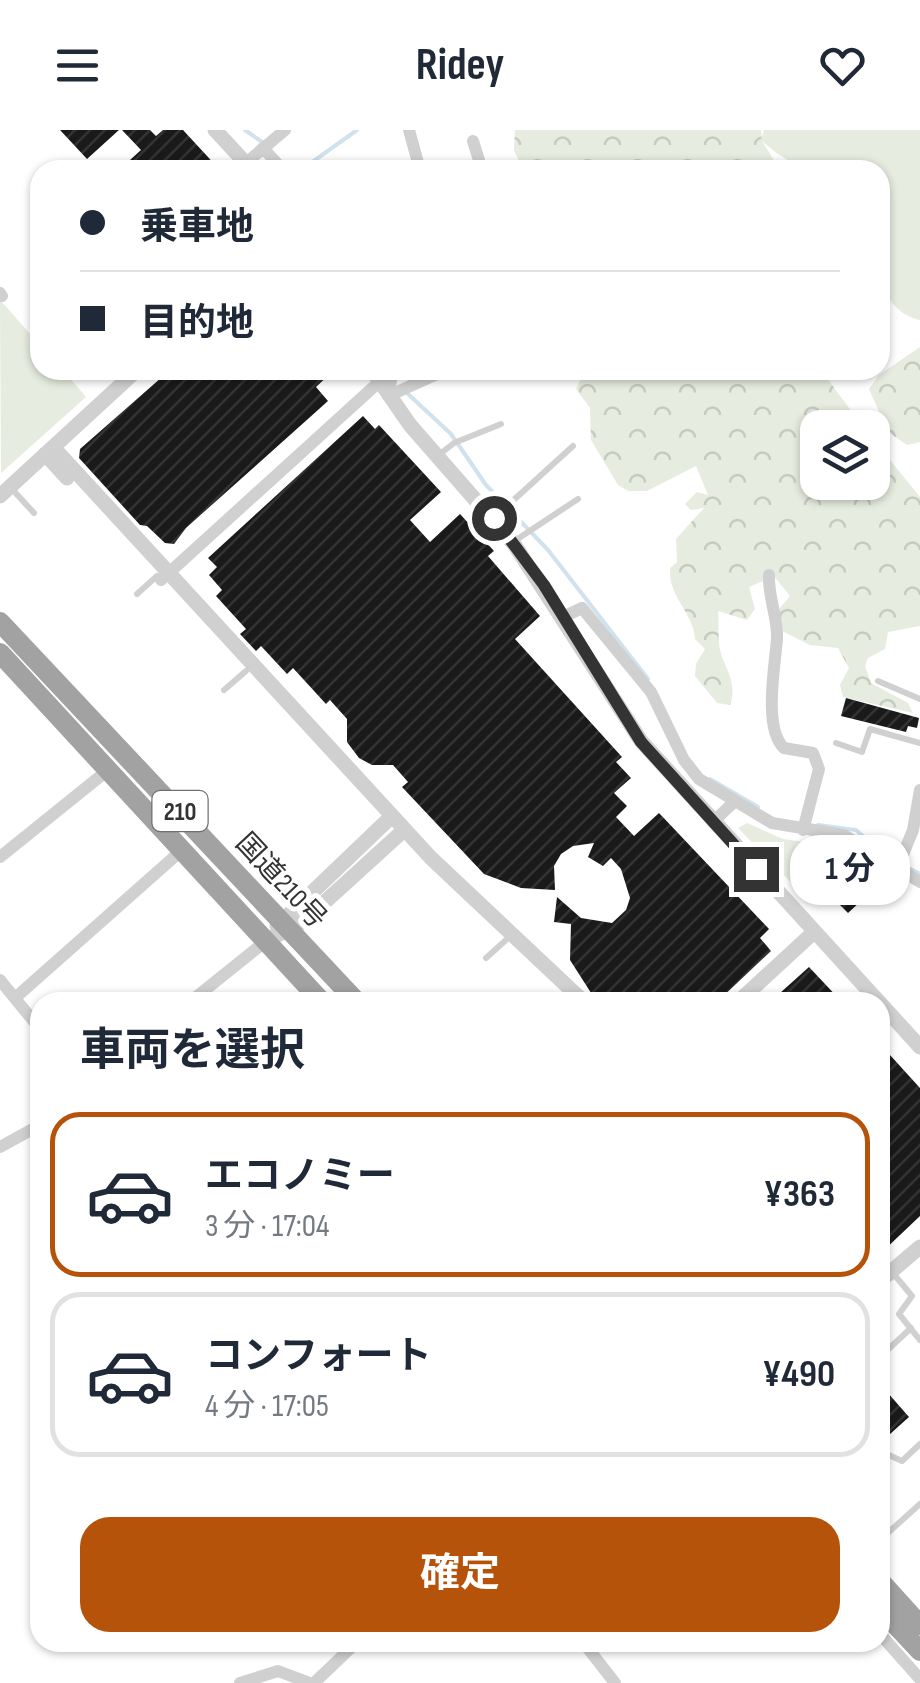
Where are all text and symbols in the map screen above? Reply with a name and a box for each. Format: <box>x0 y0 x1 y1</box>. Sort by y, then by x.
icon: menu <box>50 38 105 93</box>
text: Ridey <box>416 38 504 93</box>
icon: heart <box>815 38 870 93</box>
text: 乗車地 <box>140 205 254 250</box>
text: 目的地 <box>140 301 254 346</box>
map controls <box>800 410 890 500</box>
button: layers <box>800 410 890 500</box>
route start <box>472 496 517 541</box>
road number: 210 <box>152 791 208 831</box>
street label: 国道210号 <box>229 827 333 935</box>
callout: 1 分 <box>791 834 911 904</box>
route end <box>734 847 779 892</box>
text: 1 分 <box>825 850 875 889</box>
text: 車両を選択 <box>80 1024 305 1079</box>
icon: car <box>85 1150 175 1240</box>
text: エコノミー <box>205 1154 395 1199</box>
text: ¥363 <box>764 1172 835 1217</box>
text: 3 分 · 17:04 <box>205 1207 329 1246</box>
icon: car <box>85 1330 175 1420</box>
text: コンフォート <box>205 1334 432 1379</box>
text: ¥490 <box>762 1352 835 1397</box>
text: 4 分 · 17:05 <box>205 1387 329 1426</box>
button: 確定 <box>80 1517 840 1632</box>

